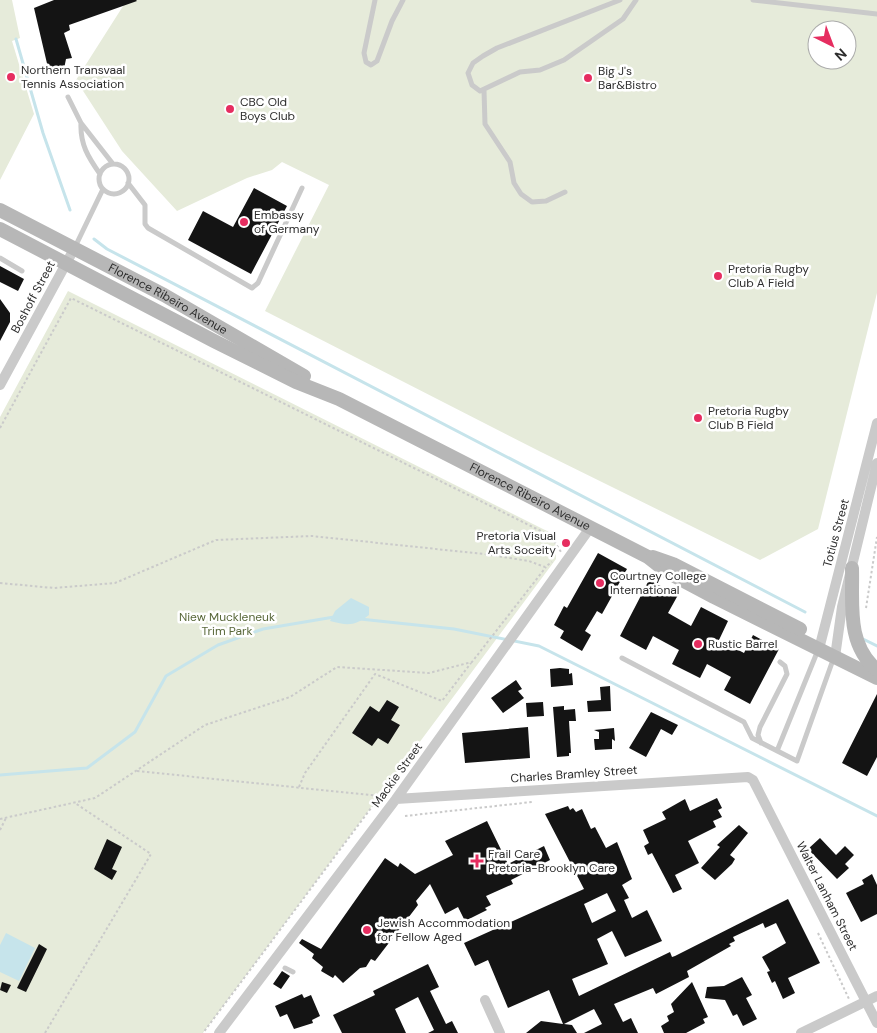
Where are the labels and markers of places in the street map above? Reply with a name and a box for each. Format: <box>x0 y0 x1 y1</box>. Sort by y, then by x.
place label: Northern Transvaal Tennis Association <box>21 62 125 92</box>
place label: Big J's Bar&Bistro <box>598 63 657 93</box>
marker: Northern Transvaal Tennis Association <box>5 71 17 83</box>
marker: Big J's Bar&Bistro <box>582 72 594 84</box>
place label: CBC Old Boys Club <box>240 94 295 124</box>
marker: CBC Old Boys Club <box>224 103 236 115</box>
place label: Embassy of Germany <box>254 207 320 237</box>
marker: Embassy of Germany <box>238 216 250 228</box>
place label: Pretoria Rugby Club A Field <box>728 261 809 291</box>
marker: Pretoria Rugby Club A Field <box>712 270 724 282</box>
place label: Pretoria Rugby Club B Field <box>708 403 789 433</box>
marker: Pretoria Rugby Club B Field <box>692 412 704 424</box>
place label: Pretoria Visual Arts Soceity <box>477 528 556 558</box>
marker: Pretoria Visual Arts Soceity <box>560 537 572 549</box>
place label: Courtney College International <box>610 568 706 598</box>
marker: Courtney College International <box>594 577 606 589</box>
place label: Rustic Barrel <box>708 636 777 652</box>
marker: Rustic Barrel <box>692 638 704 650</box>
place label: Frail Care Pretoria-Brooklyn Care <box>488 846 615 876</box>
marker: Frail Care Pretoria-Brooklyn Care <box>470 854 484 868</box>
place label: Jewish Accommodation for Fellow Aged <box>377 915 510 945</box>
marker: Jewish Accommodation for Fellow Aged <box>361 924 373 936</box>

